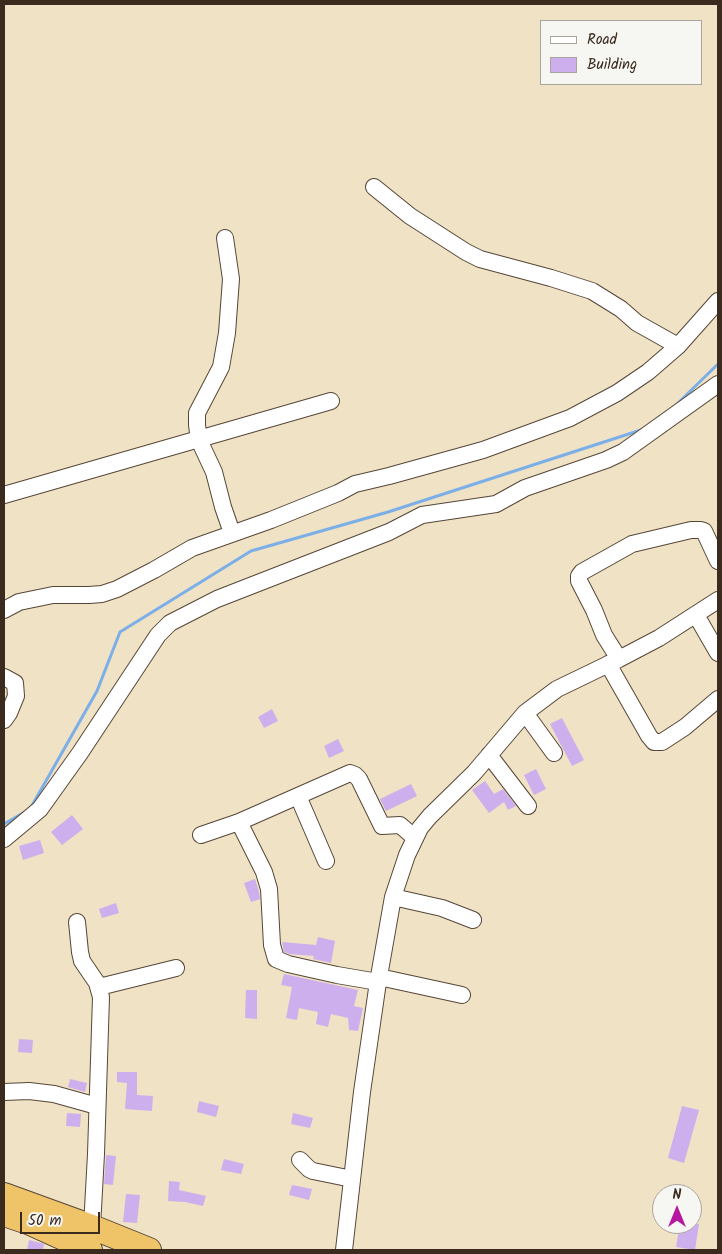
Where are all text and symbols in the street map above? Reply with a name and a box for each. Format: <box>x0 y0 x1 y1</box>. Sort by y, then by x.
legend <box>540 20 702 85</box>
text: Road <box>587 28 617 52</box>
text: Building <box>587 53 637 77</box>
north arrow <box>652 1184 702 1234</box>
text: N <box>673 1184 681 1206</box>
scale bar <box>22 1202 102 1234</box>
text: 50 m <box>28 1209 62 1233</box>

